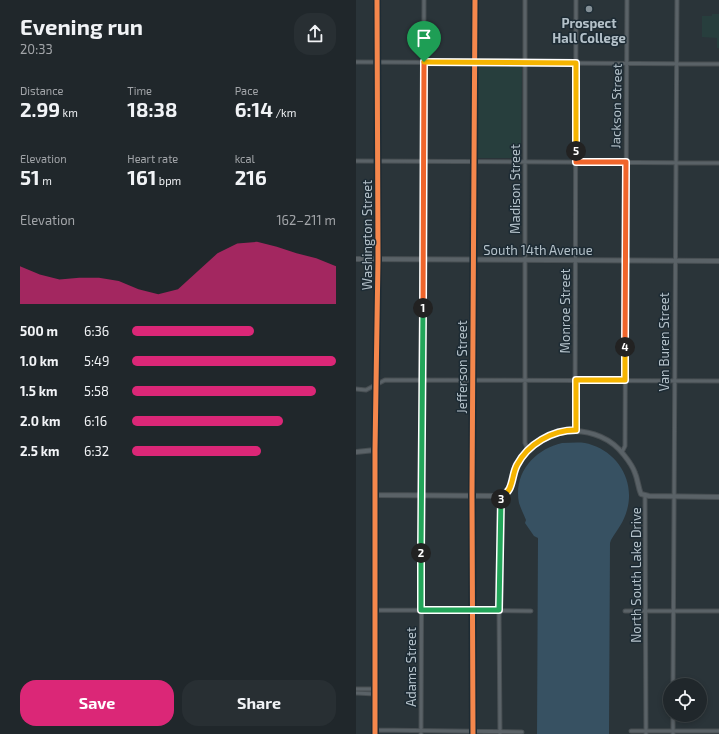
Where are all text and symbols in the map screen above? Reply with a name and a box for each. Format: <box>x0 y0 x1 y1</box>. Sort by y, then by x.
marker: Prospect Hall College <box>584 4 594 14</box>
text: Evening run <box>20 13 143 39</box>
button: share <box>294 13 336 55</box>
place label: Prospect Hall College <box>552 15 626 46</box>
pin <box>407 21 441 62</box>
icon: arrive <box>413 27 435 49</box>
text: 20:33 <box>20 41 53 57</box>
street label: Jackson Street <box>607 63 625 149</box>
text: Distance <box>20 84 63 97</box>
text: Time <box>127 84 152 97</box>
text: Pace <box>235 84 258 97</box>
text: 2.99 <box>20 97 60 121</box>
text: 18:38 <box>127 97 177 121</box>
text: 6:14 <box>235 97 273 121</box>
text: km <box>60 106 78 119</box>
text: /km <box>273 106 296 119</box>
pin: 5 <box>566 141 586 161</box>
street label: Madison Street <box>507 144 523 234</box>
text: 5 <box>573 144 579 157</box>
text: Elevation <box>20 152 67 165</box>
text: Heart rate <box>127 152 178 165</box>
text: kcal <box>235 152 255 165</box>
text: 51 <box>20 165 40 189</box>
text: 161 <box>127 165 156 189</box>
text: 216 <box>235 165 267 189</box>
text: m <box>40 174 52 187</box>
text: bpm <box>156 174 181 187</box>
street label: Washington Street <box>359 180 375 290</box>
text: Elevation <box>20 212 75 228</box>
text: 162–211 m <box>276 212 336 228</box>
street label: South 14th Avenue <box>483 242 593 258</box>
street label: Monroe Street <box>557 269 573 353</box>
street label: Van Buren Street <box>656 292 672 392</box>
pin: 1 <box>413 298 433 318</box>
text: 1 <box>421 301 425 314</box>
street label: Jefferson Street <box>454 320 470 414</box>
text: 500 m <box>20 323 58 339</box>
text: 6:36 <box>84 323 109 339</box>
pin: 4 <box>615 337 635 357</box>
text: 4 <box>621 340 629 353</box>
text: 1.0 km <box>20 353 59 369</box>
text: 5:49 <box>84 353 109 369</box>
text: 1.5 km <box>20 383 58 399</box>
text: 5:58 <box>84 383 109 399</box>
text: 2.0 km <box>20 413 60 429</box>
text: 6:16 <box>84 413 107 429</box>
text: 2.5 km <box>20 443 59 459</box>
text: 6:32 <box>84 443 109 459</box>
pin: 3 <box>491 489 511 509</box>
text: 3 <box>498 492 504 505</box>
street label: North South Lake Drive <box>628 507 644 643</box>
pin: 2 <box>411 543 431 563</box>
text: 2 <box>418 546 424 559</box>
street label: Adams Street <box>403 627 419 707</box>
map controls <box>663 678 707 722</box>
button: locate <box>663 678 707 722</box>
button: Save <box>20 680 174 726</box>
button: Share <box>182 680 336 726</box>

